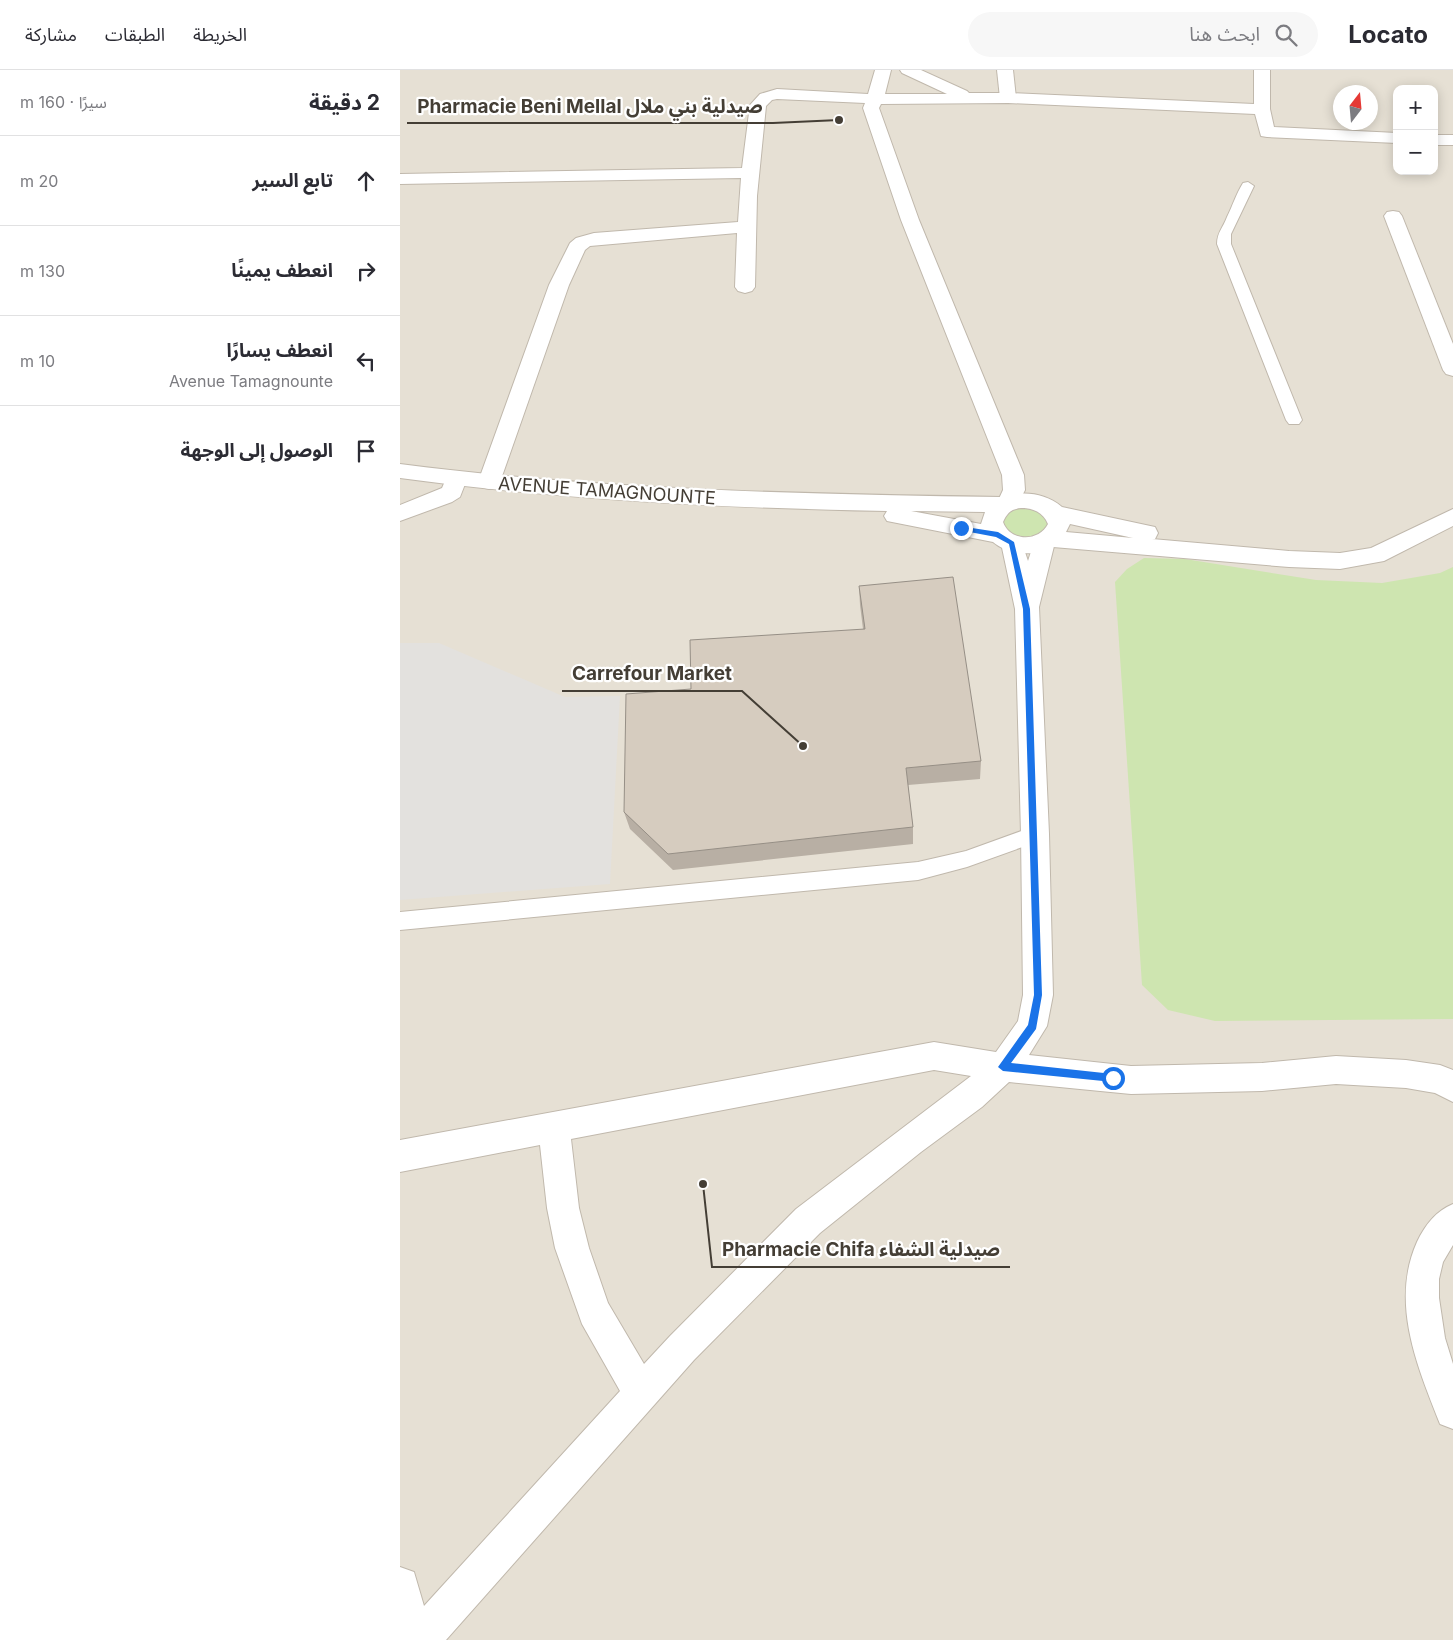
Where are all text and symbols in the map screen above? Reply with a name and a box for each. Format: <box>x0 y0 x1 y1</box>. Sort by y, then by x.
search box <box>968 12 1318 57</box>
text: Locato <box>1348 20 1428 49</box>
icon: search <box>1272 21 1300 49</box>
text: ابحث هنا <box>1189 23 1260 46</box>
text: مشاركة <box>25 24 77 45</box>
text: الطبقات <box>105 24 165 45</box>
text: الخريطة <box>193 24 247 45</box>
north arrow <box>1333 85 1378 130</box>
map controls <box>1393 85 1438 175</box>
button: + <box>1393 85 1438 130</box>
callout: Pharmacie Beni Mellal صيدلية بني ملال <box>407 89 773 123</box>
text: 2 دقيقة <box>309 90 380 115</box>
text: سيرًا · 160 m <box>20 92 107 112</box>
text: Pharmacie Beni Mellal صيدلية بني ملال <box>417 95 763 121</box>
button: − <box>1393 130 1438 175</box>
icon: ahead <box>352 167 380 195</box>
text: تابع السير <box>252 169 333 192</box>
text: 20 m <box>20 171 58 191</box>
icon: right <box>352 257 380 285</box>
text: انعطف يمينًا <box>231 259 333 282</box>
text: 130 m <box>20 261 65 281</box>
text: انعطف يسارًا <box>226 339 333 362</box>
icon: left <box>352 347 380 375</box>
text: 10 m <box>20 351 55 371</box>
text: Avenue Tamagnounte <box>169 371 333 391</box>
icon: arrive <box>352 437 380 465</box>
text: الوصول إلى الوجهة <box>181 439 333 462</box>
street label: AVENUE TAMAGNOUNTE <box>498 472 717 509</box>
route end <box>950 517 973 540</box>
callout: Carrefour Market <box>562 657 742 691</box>
text: Carrefour Market <box>572 662 732 685</box>
route start <box>1102 1067 1125 1090</box>
callout: Pharmacie Chifa صيدلية الشفاء <box>712 1233 1010 1267</box>
text: Pharmacie Chifa صيدلية الشفاء <box>722 1238 1000 1261</box>

